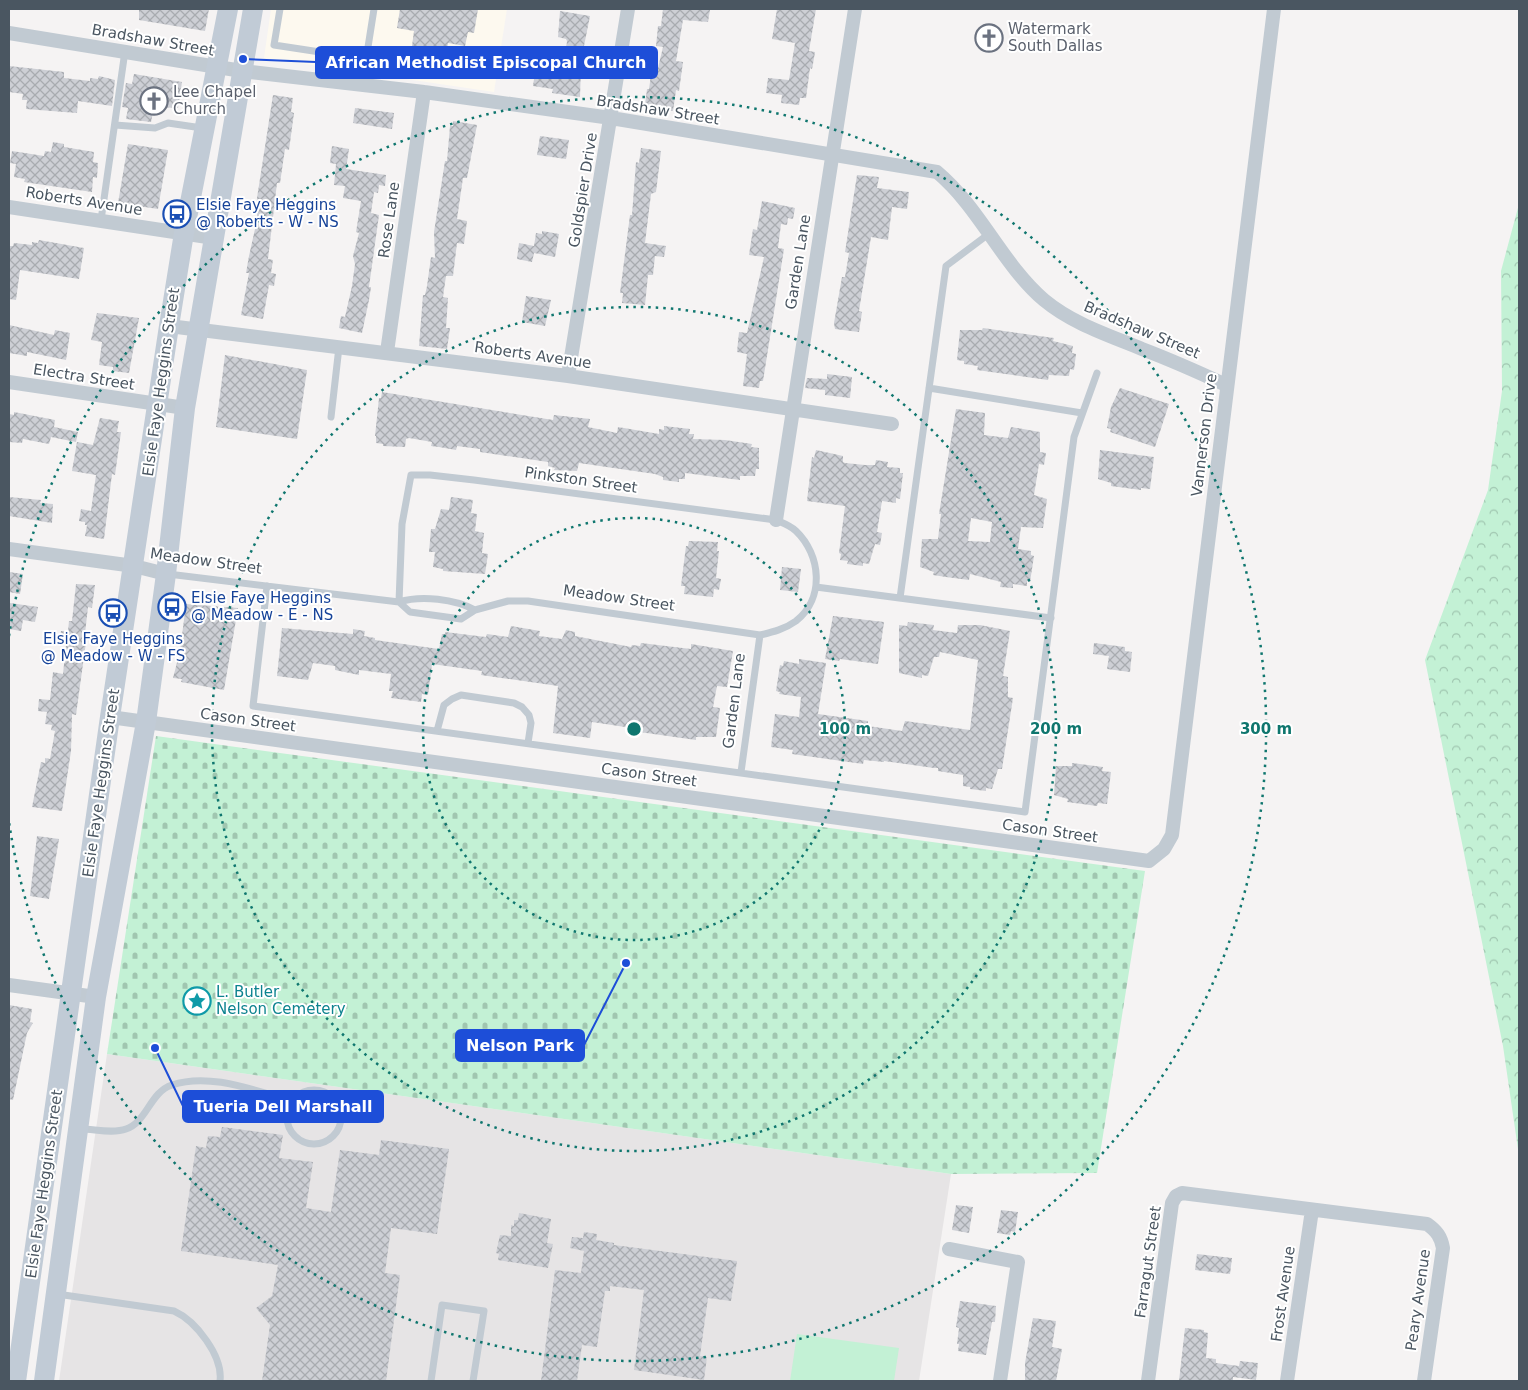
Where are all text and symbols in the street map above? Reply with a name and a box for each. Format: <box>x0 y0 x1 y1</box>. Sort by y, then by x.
street label: Bradshaw Street <box>90 20 216 60</box>
place label: Watermark South Dallas <box>1008 20 1103 55</box>
church icon: Watermark South Dallas <box>974 23 1004 53</box>
callout: African Methodist Episcopal Church <box>316 47 657 78</box>
text: African Methodist Episcopal Church <box>326 53 646 72</box>
place label: Lee Chapel Church <box>173 83 256 118</box>
church icon: Lee Chapel Church <box>139 86 169 116</box>
street label: Bradshaw Street <box>595 91 721 129</box>
street label: Goldspier Drive <box>565 131 601 249</box>
street label: Rose Lane <box>375 181 403 259</box>
street label: Roberts Avenue <box>24 183 144 219</box>
place label: Elsie Faye Heggins @ Roberts - W - NS <box>196 196 339 231</box>
bus stop icon: Elsie Faye Heggins @ Roberts - W - NS <box>162 199 192 229</box>
street label: Garden Lane <box>782 213 814 311</box>
street label: Elsie Faye Heggins Street <box>139 286 183 477</box>
street label: Bradshaw Street <box>1081 297 1203 363</box>
street label: Roberts Avenue <box>473 338 593 372</box>
street label: Electra Street <box>32 360 136 394</box>
street label: Vannerson Drive <box>1188 372 1220 498</box>
street label: Pinkston Street <box>523 463 639 497</box>
street label: Meadow Street <box>149 544 263 578</box>
street label: Meadow Street <box>562 581 676 615</box>
place label: Elsie Faye Heggins @ Meadow - E - NS <box>191 589 333 624</box>
bus stop icon: Elsie Faye Heggins @ Meadow - E - NS <box>157 592 187 622</box>
bus stop icon: Elsie Faye Heggins @ Meadow - W - FS <box>98 598 128 628</box>
place label: Elsie Faye Heggins @ Meadow - W - FS <box>41 630 185 665</box>
street label: Garden Lane <box>719 652 749 750</box>
street label: Elsie Faye Heggins Street <box>79 687 123 878</box>
street label: Cason Street <box>199 704 297 736</box>
centre of rings <box>625 720 643 738</box>
text: 100 m <box>819 720 871 738</box>
text: 200 m <box>1030 720 1082 738</box>
text: 300 m <box>1240 720 1292 738</box>
street label: Cason Street <box>600 759 698 791</box>
street label: Cason Street <box>1001 815 1099 847</box>
place label: L. Butler Nelson Cemetery <box>216 983 346 1018</box>
place icon: L. Butler Nelson Cemetery <box>182 986 212 1016</box>
callout: Nelson Park <box>456 1030 584 1061</box>
text: Nelson Park <box>466 1036 574 1055</box>
street label: Elsie Faye Heggins Street <box>22 1088 66 1279</box>
callout: Tueria Dell Marshall <box>183 1091 383 1122</box>
text: Tueria Dell Marshall <box>193 1097 373 1116</box>
street label: Farragut Street <box>1131 1205 1165 1319</box>
street label: Frost Avenue <box>1267 1245 1299 1343</box>
street label: Peary Avenue <box>1402 1248 1434 1352</box>

